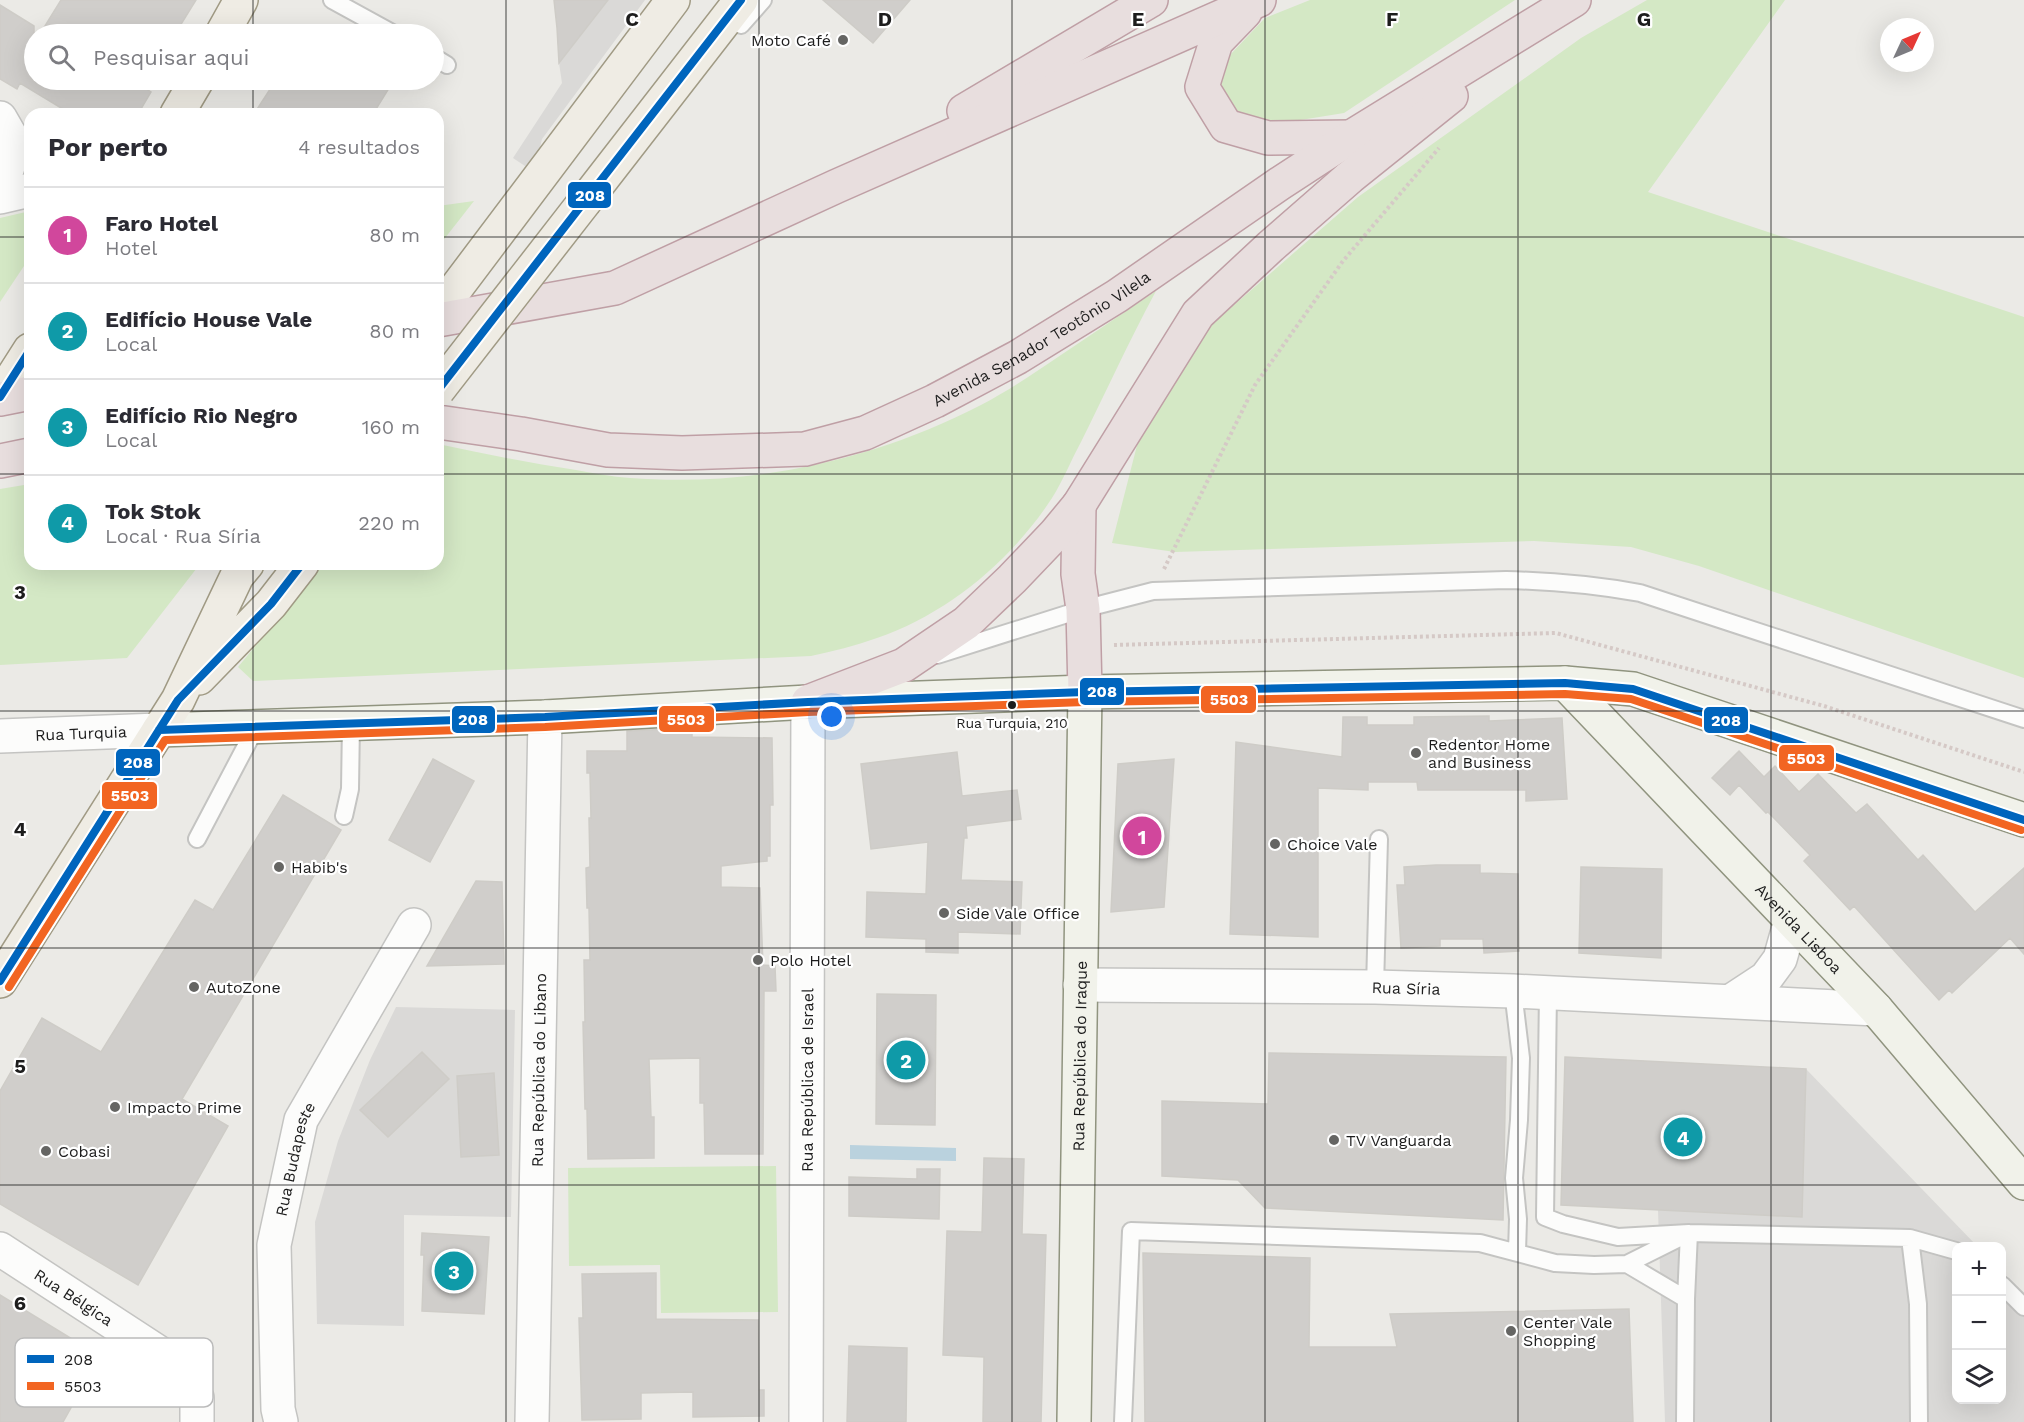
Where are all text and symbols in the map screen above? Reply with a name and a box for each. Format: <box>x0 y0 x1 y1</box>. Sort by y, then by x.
text: C <box>625 7 639 31</box>
text: D <box>878 7 892 31</box>
text: E <box>1132 7 1144 31</box>
text: F <box>1386 7 1398 31</box>
text: G <box>1637 7 1651 31</box>
north arrow <box>1880 18 1934 72</box>
search box <box>24 24 444 90</box>
place label: Moto Café <box>751 31 831 50</box>
marker: Moto Café <box>836 33 850 47</box>
icon: search <box>45 41 78 74</box>
text: Pesquisar aqui <box>93 45 249 70</box>
text: Por perto <box>48 132 168 162</box>
text: 4 resultados <box>298 135 420 159</box>
line badge: 208 <box>567 181 612 209</box>
text: 208 <box>575 186 605 205</box>
text: Faro Hotel <box>105 211 218 236</box>
text: 1 <box>63 223 72 247</box>
text: 80 m <box>369 223 420 247</box>
text: Hotel <box>105 236 157 260</box>
street label: Avenida Senador Teotônio Vilela <box>930 267 1154 410</box>
text: Edifício House Vale <box>105 307 312 332</box>
text: 2 <box>62 319 73 343</box>
text: 80 m <box>369 319 420 343</box>
text: Local <box>105 332 157 356</box>
text: Edifício Rio Negro <box>105 403 298 428</box>
text: 3 <box>62 415 73 439</box>
text: 160 m <box>362 415 420 439</box>
text: Local <box>105 428 157 452</box>
text: Tok Stok <box>105 499 201 524</box>
text: 4 <box>61 511 74 535</box>
text: 220 m <box>358 511 420 535</box>
text: Local · Rua Síria <box>105 524 261 548</box>
text: 3 <box>14 580 26 604</box>
line badge: 208 <box>1079 677 1125 706</box>
text: 208 <box>1087 682 1117 701</box>
line badge: 5503 <box>1200 685 1257 714</box>
text: 5503 <box>1210 690 1248 709</box>
marker: Rua Turquia, 210 <box>1006 699 1018 711</box>
your location <box>817 702 846 731</box>
line badge: 208 <box>451 705 496 734</box>
line badge: 5503 <box>658 705 715 733</box>
line badge: 208 <box>1703 706 1749 734</box>
text: 208 <box>458 710 488 729</box>
text: 5503 <box>667 710 705 729</box>
text: 208 <box>1711 711 1741 730</box>
place label: Rua Turquia, 210 <box>956 715 1068 731</box>
street label: Rua Turquia <box>35 722 127 745</box>
place label: Redentor Home and Business <box>1428 735 1550 772</box>
line badge: 5503 <box>1778 744 1835 772</box>
marker: Redentor Home and Business <box>1409 746 1423 760</box>
line badge: 208 <box>115 748 161 777</box>
text: 5503 <box>1787 749 1825 768</box>
text: 208 <box>123 753 153 772</box>
line badge: 5503 <box>101 781 158 810</box>
text: 5503 <box>111 786 149 805</box>
pin: 1 <box>1122 814 1162 858</box>
text: 4 <box>14 817 27 841</box>
place label: Choice Vale <box>1287 835 1377 854</box>
marker: Choice Vale <box>1268 837 1282 851</box>
place label: Habib's <box>291 858 348 877</box>
marker: Habib's <box>272 860 286 874</box>
street label: Avenida Lisboa <box>1751 880 1846 978</box>
place label: Side Vale Office <box>956 904 1080 923</box>
marker: Side Vale Office <box>937 906 951 920</box>
place label: Polo Hotel <box>770 951 851 970</box>
marker: Polo Hotel <box>751 953 765 967</box>
street label: Rua República do Iraque <box>1069 961 1091 1152</box>
street label: Rua República do Libano <box>528 973 550 1167</box>
place label: AutoZone <box>206 978 281 997</box>
street label: Rua Síria <box>1371 978 1441 999</box>
marker: AutoZone <box>187 980 201 994</box>
street label: Rua República de Israel <box>798 988 817 1172</box>
pin: 2 <box>886 1038 926 1082</box>
text: 5 <box>14 1054 26 1078</box>
place label: Impacto Prime <box>127 1098 242 1117</box>
street label: Rua Budapeste <box>271 1099 319 1218</box>
marker: Impacto Prime <box>108 1100 122 1114</box>
pin: 4 <box>1664 1114 1702 1160</box>
place label: TV Vanguarda <box>1346 1131 1452 1150</box>
marker: TV Vanguarda <box>1327 1133 1341 1147</box>
place label: Cobasi <box>58 1142 110 1161</box>
marker: Cobasi <box>39 1144 53 1158</box>
map controls <box>1952 1242 2006 1404</box>
button: + <box>1952 1242 2006 1296</box>
pin: 3 <box>434 1248 474 1294</box>
street label: Rua Bélgica <box>31 1265 116 1330</box>
text: 6 <box>14 1291 26 1315</box>
button: − <box>1952 1296 2006 1350</box>
place label: Center Vale Shopping <box>1523 1313 1613 1350</box>
marker: Center Vale Shopping <box>1504 1324 1518 1338</box>
legend <box>15 1338 213 1407</box>
text: 208 <box>64 1350 93 1369</box>
button: layers <box>1952 1350 2006 1404</box>
text: 5503 <box>64 1377 102 1396</box>

